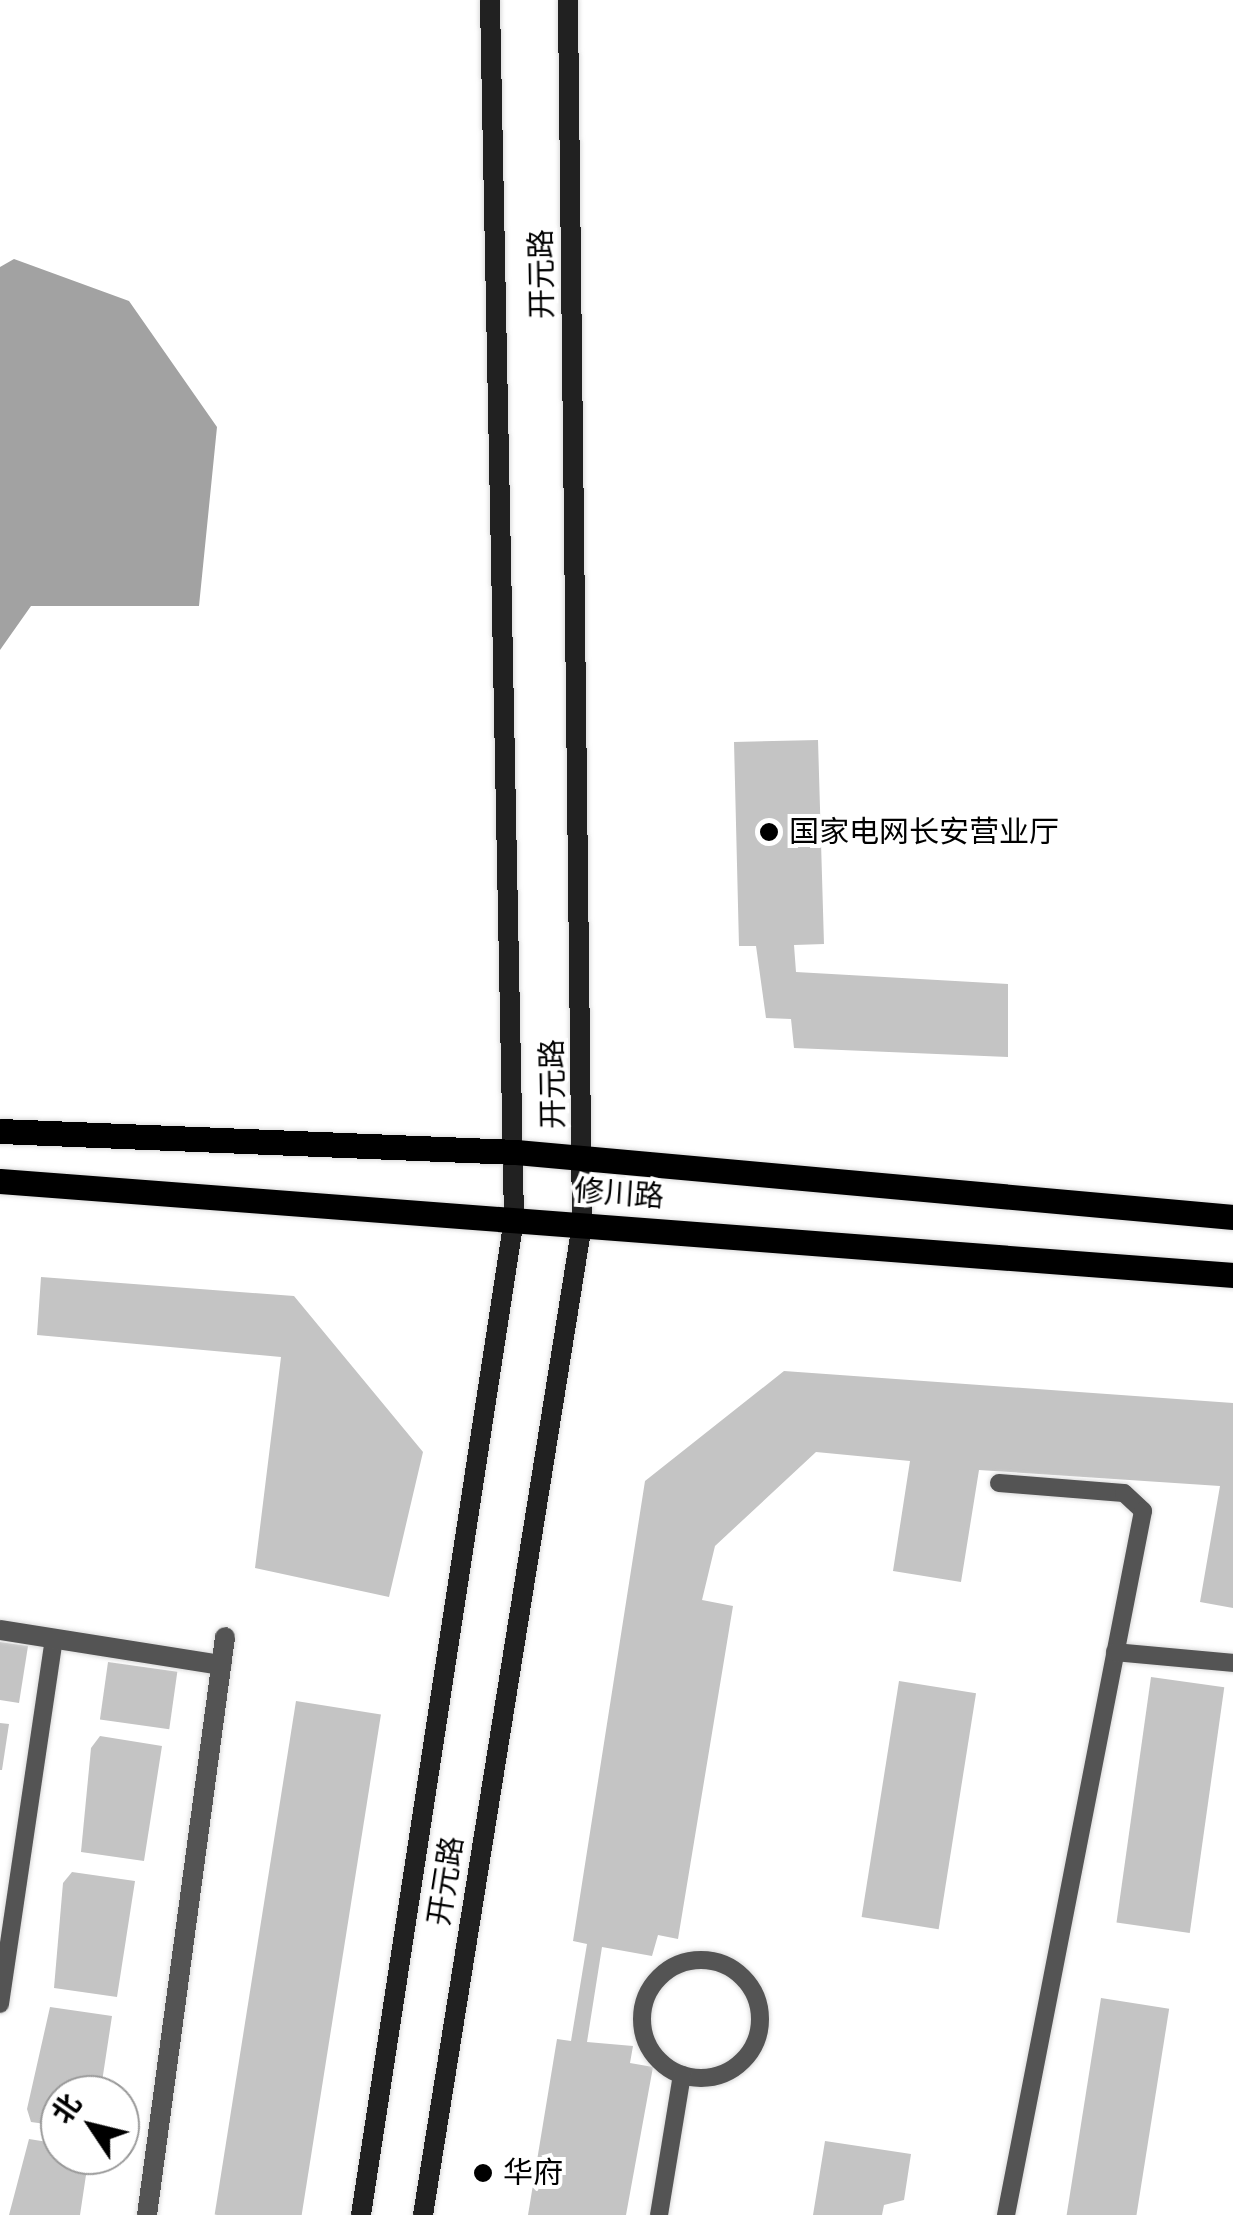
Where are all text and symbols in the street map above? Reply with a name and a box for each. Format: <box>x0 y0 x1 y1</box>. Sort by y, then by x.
street label: 开元路 <box>523 229 561 319</box>
place label: 国家电网长安营业厅 <box>789 814 1059 850</box>
marker: 国家电网长安营业厅 <box>758 821 780 843</box>
street label: 开元路 <box>534 1039 572 1129</box>
street label: 修川路 <box>573 1173 665 1215</box>
street label: 开元路 <box>421 1834 471 1928</box>
north arrow <box>40 2075 140 2175</box>
text: 北 <box>46 2088 87 2129</box>
place label: 华府 <box>503 2155 563 2191</box>
marker: 华府 <box>472 2162 494 2184</box>

